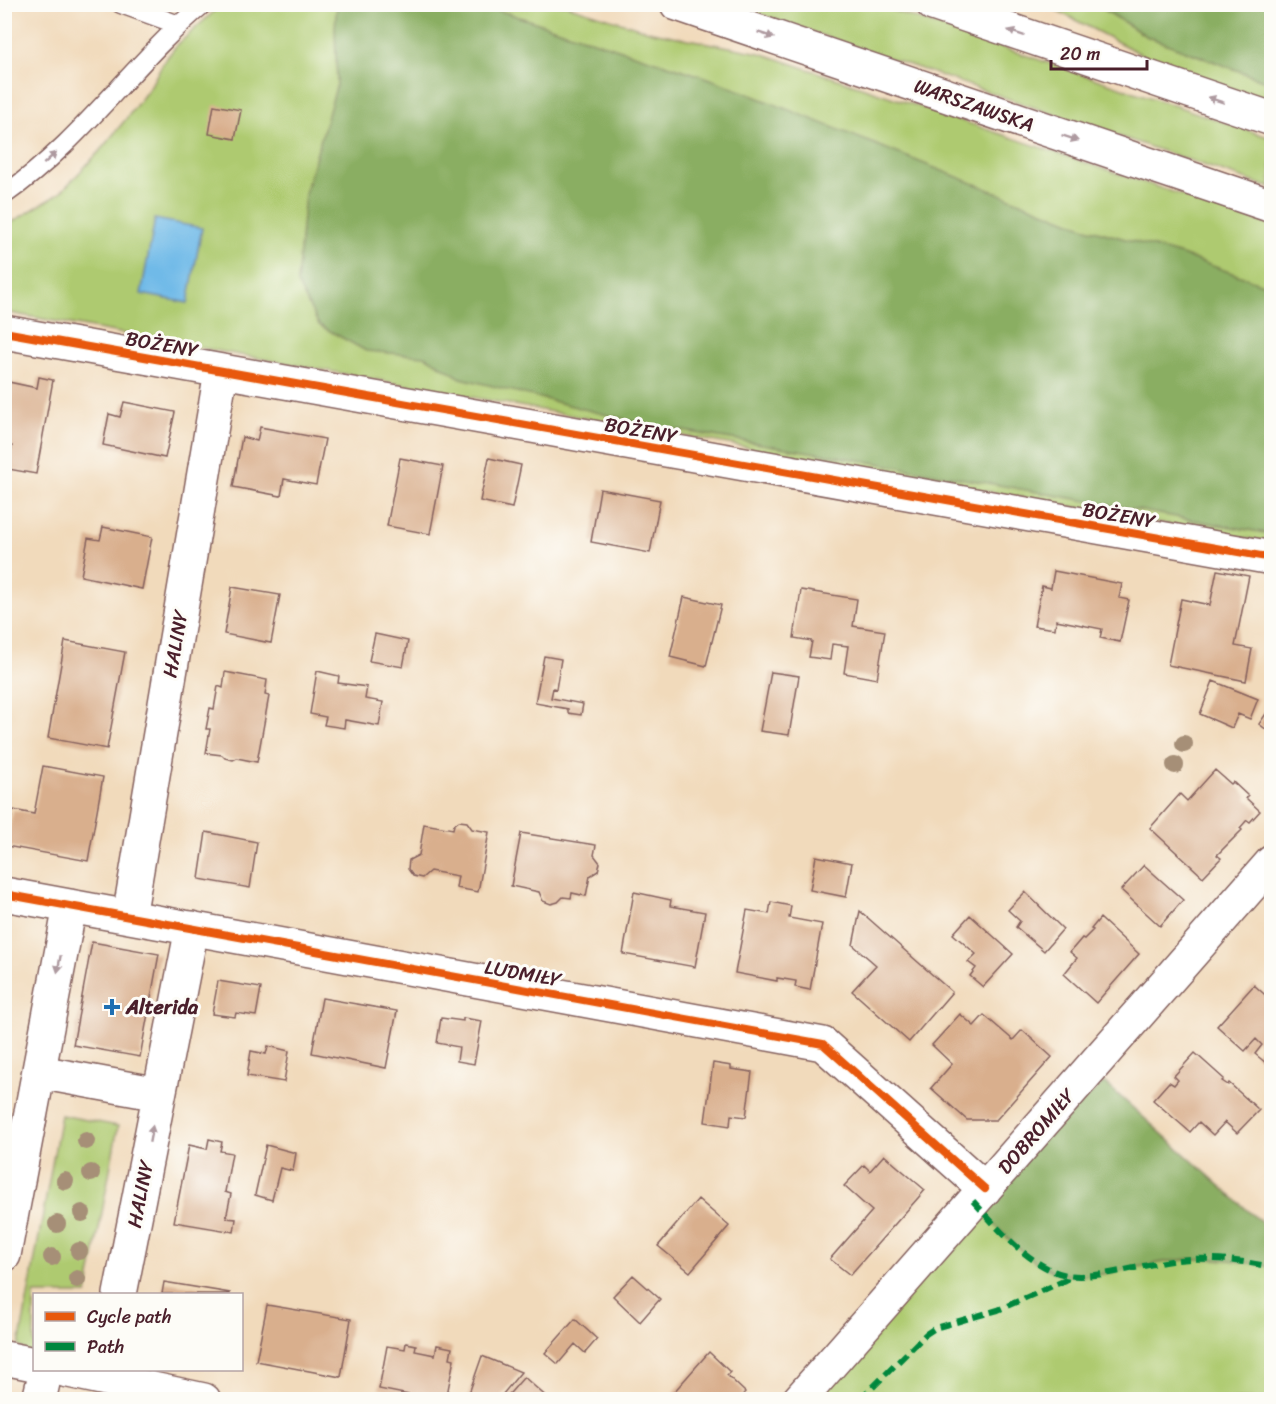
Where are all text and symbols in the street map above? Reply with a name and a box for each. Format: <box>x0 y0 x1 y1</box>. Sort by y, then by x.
one-way arrow <box>1007 27 1025 37</box>
one-way arrow <box>757 30 775 40</box>
scale bar <box>1051 33 1147 71</box>
text: 20 m <box>1060 38 1100 70</box>
street label: WARSZAWSKA <box>909 69 1039 142</box>
one-way arrow <box>1207 95 1225 105</box>
one-way arrow <box>1061 133 1079 143</box>
one-way arrow <box>42 152 57 165</box>
street label: BOŻENY <box>123 321 202 368</box>
street label: BOŻENY <box>602 407 681 454</box>
street label: BOŻENY <box>1080 492 1159 539</box>
street label: HALINY <box>152 606 199 681</box>
street label: LUDMIŁY <box>482 950 566 998</box>
one-way arrow <box>54 955 63 974</box>
place label: Alterida <box>125 990 199 1025</box>
marker: Alterida <box>103 998 121 1016</box>
street label: DOBROMIŁY <box>989 1079 1085 1183</box>
one-way arrow <box>147 1124 156 1143</box>
street label: HALINY <box>117 1156 165 1231</box>
legend <box>33 1293 243 1371</box>
text: Cycle path <box>87 1301 171 1333</box>
text: Path <box>87 1331 124 1363</box>

